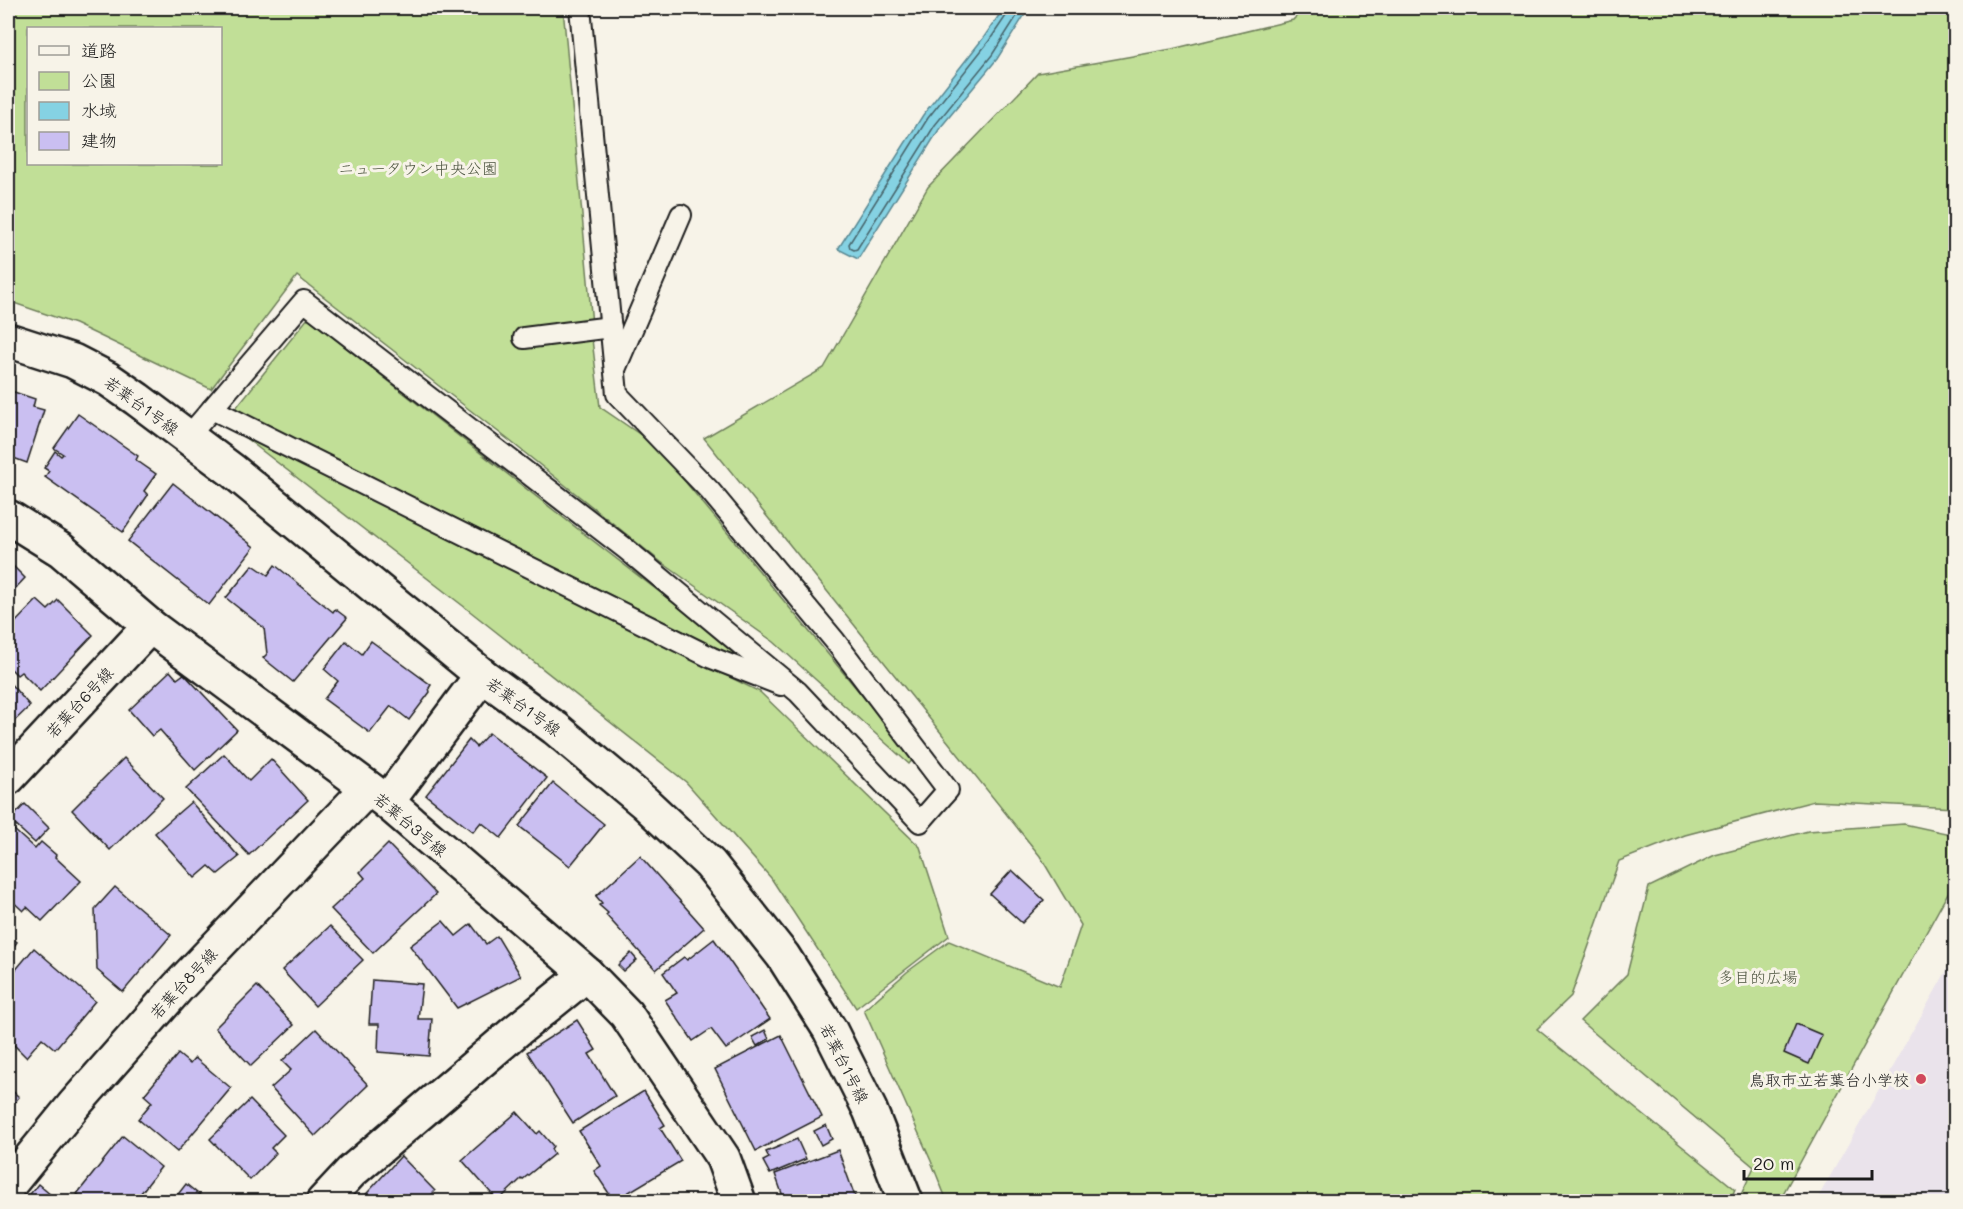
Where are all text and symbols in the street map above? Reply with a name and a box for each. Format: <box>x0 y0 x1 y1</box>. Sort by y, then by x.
legend <box>27 27 222 165</box>
text: 道路 <box>81 38 117 62</box>
text: 公園 <box>81 68 117 92</box>
text: 水域 <box>81 98 117 122</box>
text: 建物 <box>81 128 117 152</box>
park label: ニュータウン中央公園 <box>338 157 498 178</box>
street label: 若葉台1号線 <box>101 371 183 439</box>
street label: 若葉台6号線 <box>41 662 117 742</box>
street label: 若葉台1号線 <box>483 672 565 740</box>
street label: 若葉台3号線 <box>370 787 452 861</box>
street label: 若葉台8号線 <box>145 943 221 1023</box>
park label: 多目的広場 <box>1718 966 1798 987</box>
street label: 若葉台1号線 <box>816 1019 874 1107</box>
place label: 鳥取市立若葉台小学校 <box>1749 1069 1909 1090</box>
marker: 鳥取市立若葉台小学校 <box>1914 1072 1928 1086</box>
scale bar <box>1744 1143 1872 1181</box>
text: 20 m <box>1753 1151 1794 1175</box>

